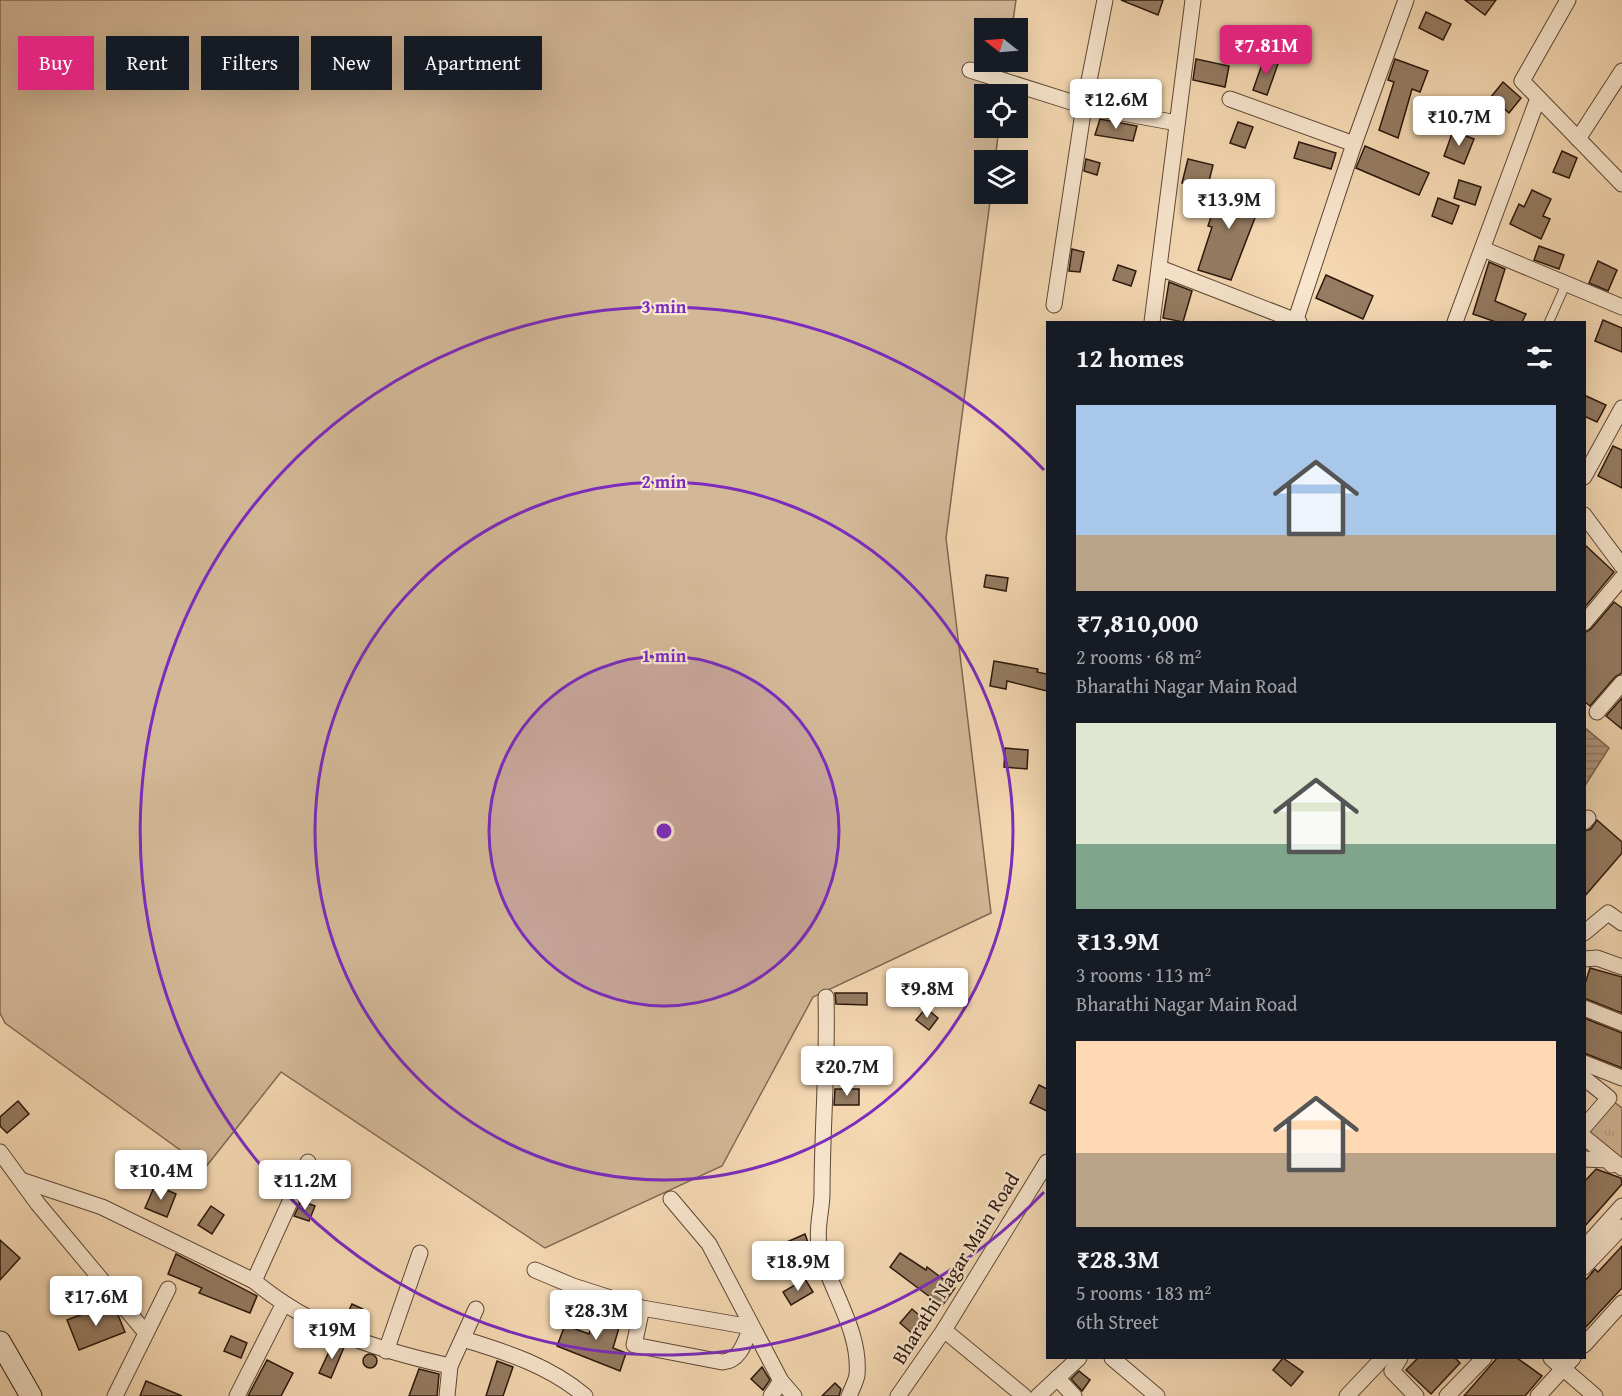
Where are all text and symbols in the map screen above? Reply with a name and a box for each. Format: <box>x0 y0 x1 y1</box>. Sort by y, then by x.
north arrow <box>974 18 1028 72</box>
map controls <box>974 18 1028 204</box>
pin: ₹7.81M <box>1217 25 1315 76</box>
text: ₹7.81M <box>1234 30 1298 59</box>
chip: Buy <box>18 36 94 90</box>
chip: Rent <box>106 36 189 90</box>
chip: Filters <box>201 36 299 90</box>
chip: New <box>311 36 392 90</box>
chip: Apartment <box>404 36 542 90</box>
pin: ₹12.6M <box>1067 79 1165 130</box>
button: locate <box>974 84 1028 138</box>
text: ₹12.6M <box>1084 84 1148 113</box>
pin: ₹10.7M <box>1410 96 1508 147</box>
text: ₹10.7M <box>1427 101 1491 130</box>
button: layers <box>974 150 1028 204</box>
pin: ₹13.9M <box>1180 179 1278 230</box>
text: ₹13.9M <box>1197 184 1261 213</box>
text: 3 min <box>642 293 687 320</box>
text: 12 homes <box>1076 338 1184 377</box>
icon: filters <box>1523 341 1556 374</box>
icon: home <box>1262 444 1370 552</box>
text: 2 min <box>642 468 687 495</box>
text: ₹7,810,000 <box>1076 603 1198 642</box>
text: 1 min <box>642 642 687 669</box>
text: 2 rooms · 68 m² <box>1076 642 1202 671</box>
text: Bharathi Nagar Main Road <box>1076 671 1297 700</box>
icon: home <box>1262 762 1370 870</box>
centre of rings <box>654 821 674 841</box>
text: ₹13.9M <box>1076 921 1160 960</box>
text: 3 rooms · 113 m² <box>1076 960 1211 989</box>
pin: ₹9.8M <box>885 968 969 1019</box>
text: ₹9.8M <box>900 973 954 1002</box>
text: Bharathi Nagar Main Road <box>1076 989 1297 1018</box>
pin: ₹20.7M <box>798 1046 896 1097</box>
text: ₹20.7M <box>815 1051 879 1080</box>
icon: home <box>1262 1080 1370 1188</box>
pin: ₹10.4M <box>112 1150 210 1201</box>
text: ₹10.4M <box>129 1155 193 1184</box>
pin: ₹11.2M <box>256 1160 354 1211</box>
text: ₹11.2M <box>273 1165 337 1194</box>
street label: Bharathi Nagar Main Road <box>884 1166 1026 1370</box>
text: ₹28.3M <box>1076 1239 1160 1278</box>
pin: ₹18.9M <box>749 1241 847 1292</box>
text: ₹18.9M <box>766 1246 830 1275</box>
pin: ₹17.6M <box>47 1276 145 1327</box>
text: 5 rooms · 183 m² <box>1076 1278 1211 1307</box>
text: ₹17.6M <box>64 1281 128 1310</box>
pin: ₹28.3M <box>547 1290 645 1341</box>
text: ₹28.3M <box>564 1295 628 1324</box>
text: 6th Street <box>1076 1307 1159 1336</box>
pin: ₹19M <box>296 1309 368 1360</box>
text: ₹19M <box>308 1314 356 1343</box>

